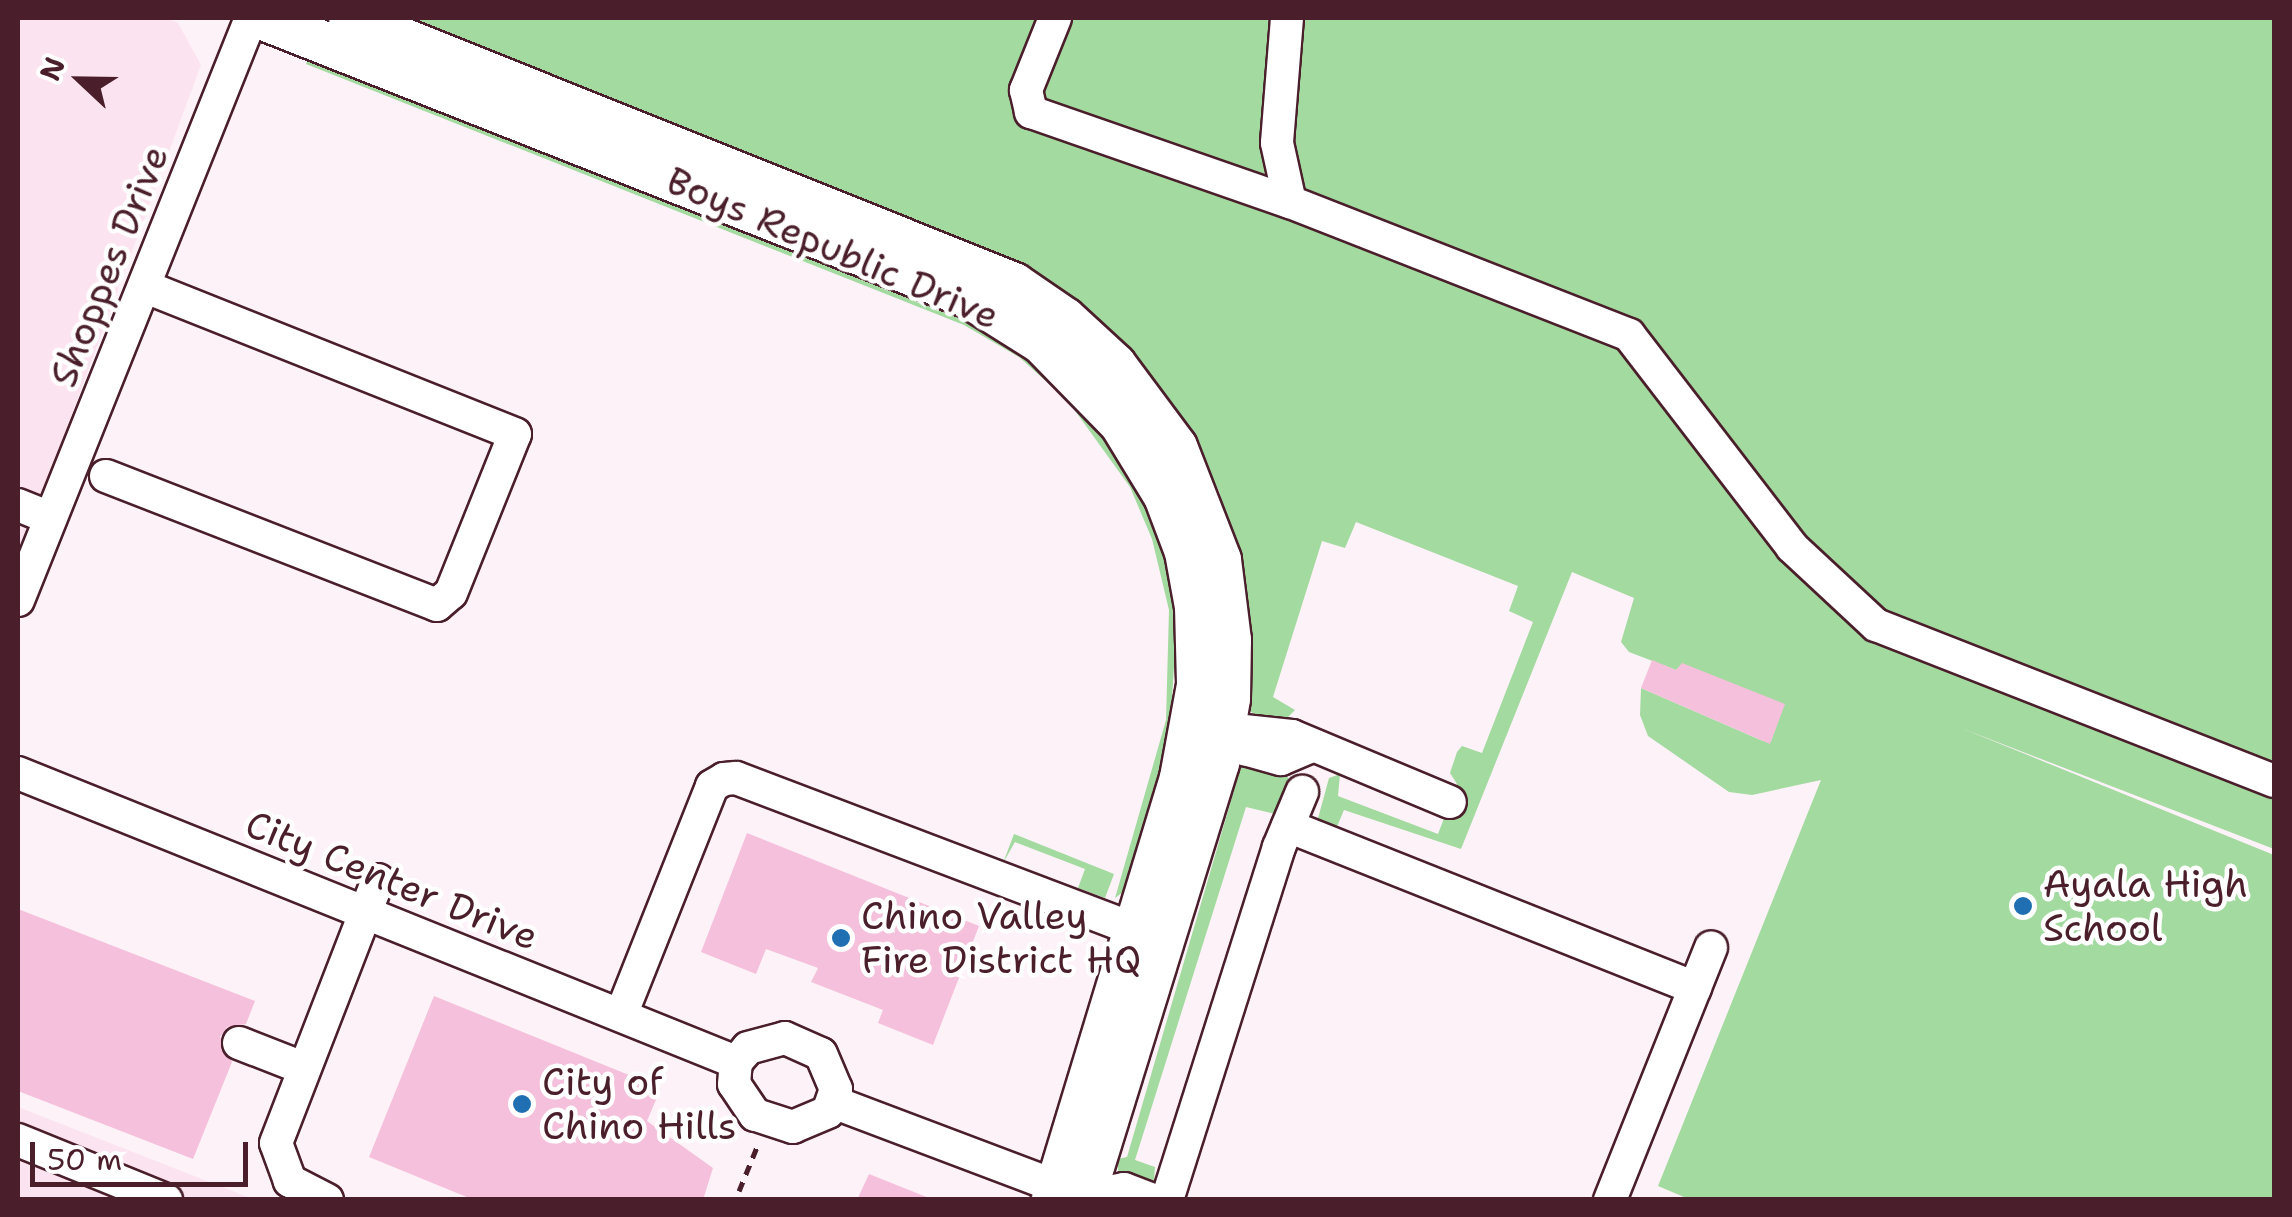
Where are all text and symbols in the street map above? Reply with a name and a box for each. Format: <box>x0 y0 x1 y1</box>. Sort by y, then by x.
north arrow <box>30 30 130 130</box>
text: N <box>30 51 74 86</box>
street label: Shoppes Drive <box>40 139 178 393</box>
street label: Boys Republic Drive <box>660 157 1006 339</box>
street label: City Center Drive <box>239 801 545 959</box>
place label: Ayala High School <box>2043 861 2248 951</box>
place label: Chino Valley Fire District HQ <box>861 893 1141 982</box>
marker: Ayala High School <box>2012 895 2034 917</box>
marker: Chino Valley Fire District HQ <box>830 927 852 949</box>
place label: City of Chino Hills <box>542 1059 737 1148</box>
marker: City of Chino Hills <box>511 1093 533 1115</box>
scale bar <box>35 1122 252 1184</box>
text: 50 m <box>47 1139 122 1180</box>

